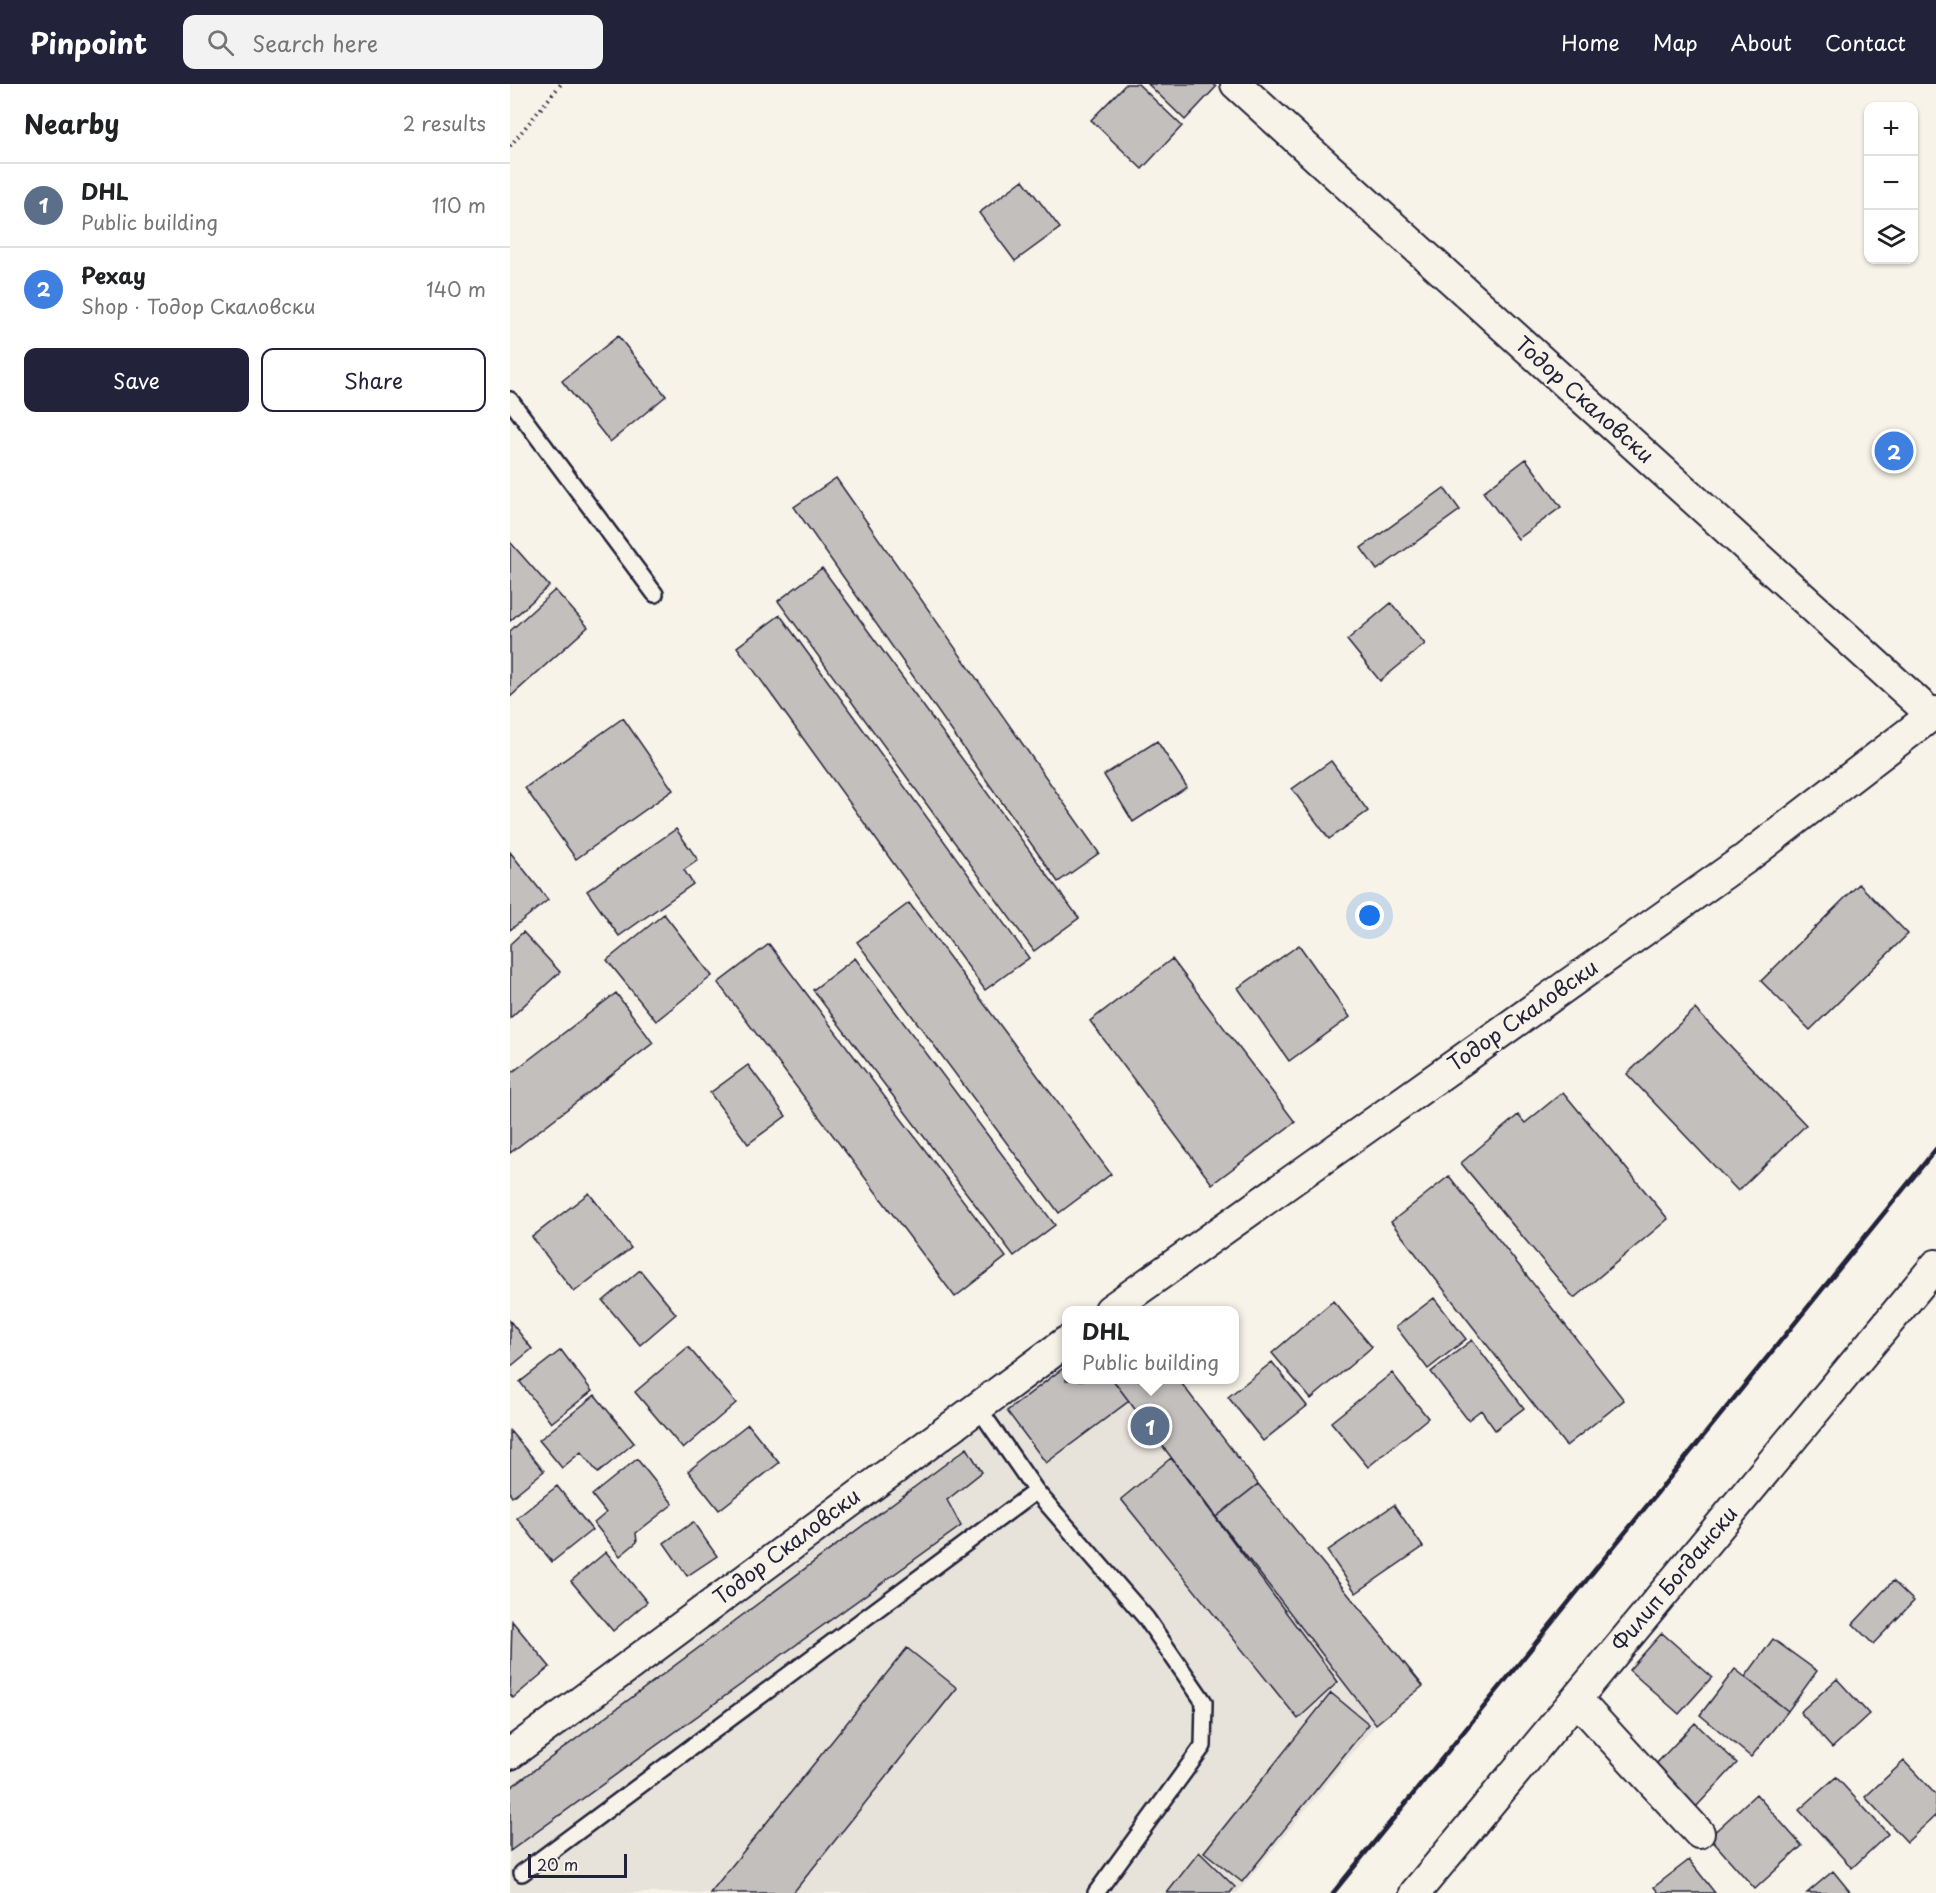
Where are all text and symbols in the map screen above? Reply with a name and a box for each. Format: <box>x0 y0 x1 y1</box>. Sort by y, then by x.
search box <box>183 15 603 69</box>
text: Pinpoint <box>30 21 147 64</box>
icon: search <box>204 26 237 59</box>
text: Search here <box>252 26 378 59</box>
text: Home <box>1561 26 1620 58</box>
text: Map <box>1653 26 1698 58</box>
text: About <box>1731 26 1792 58</box>
text: Contact <box>1825 26 1906 58</box>
map controls <box>1864 102 1918 264</box>
button: + <box>1864 102 1918 156</box>
text: Nearby <box>24 104 119 143</box>
text: 2 results <box>403 108 486 138</box>
button: − <box>1864 156 1918 210</box>
text: DHL <box>81 174 129 207</box>
text: 1 <box>39 190 48 220</box>
text: 110 m <box>432 190 486 220</box>
text: Public building <box>81 207 218 237</box>
button: layers <box>1864 210 1918 264</box>
text: Рехау <box>81 258 146 291</box>
text: 2 <box>36 274 51 304</box>
text: 140 m <box>426 274 486 304</box>
text: Shop · Тодор Скаловски <box>81 291 315 321</box>
street label: Тодор Скаловски <box>1509 327 1662 470</box>
button: Save <box>24 348 249 412</box>
button: Share <box>261 348 486 412</box>
pin: 2 <box>1874 428 1914 473</box>
your location <box>1355 901 1384 930</box>
street label: Тодор Скаловски <box>1440 950 1604 1078</box>
popup <box>1062 1306 1239 1384</box>
text: DHL <box>1082 1314 1130 1347</box>
text: Public building <box>1082 1347 1219 1377</box>
pin: 1 <box>1130 1404 1170 1448</box>
street label: Тодор Скаловски <box>705 1479 866 1612</box>
street label: Филип Богдански <box>1603 1498 1744 1658</box>
scale bar <box>528 1851 627 1878</box>
text: 20 m <box>537 1852 578 1876</box>

